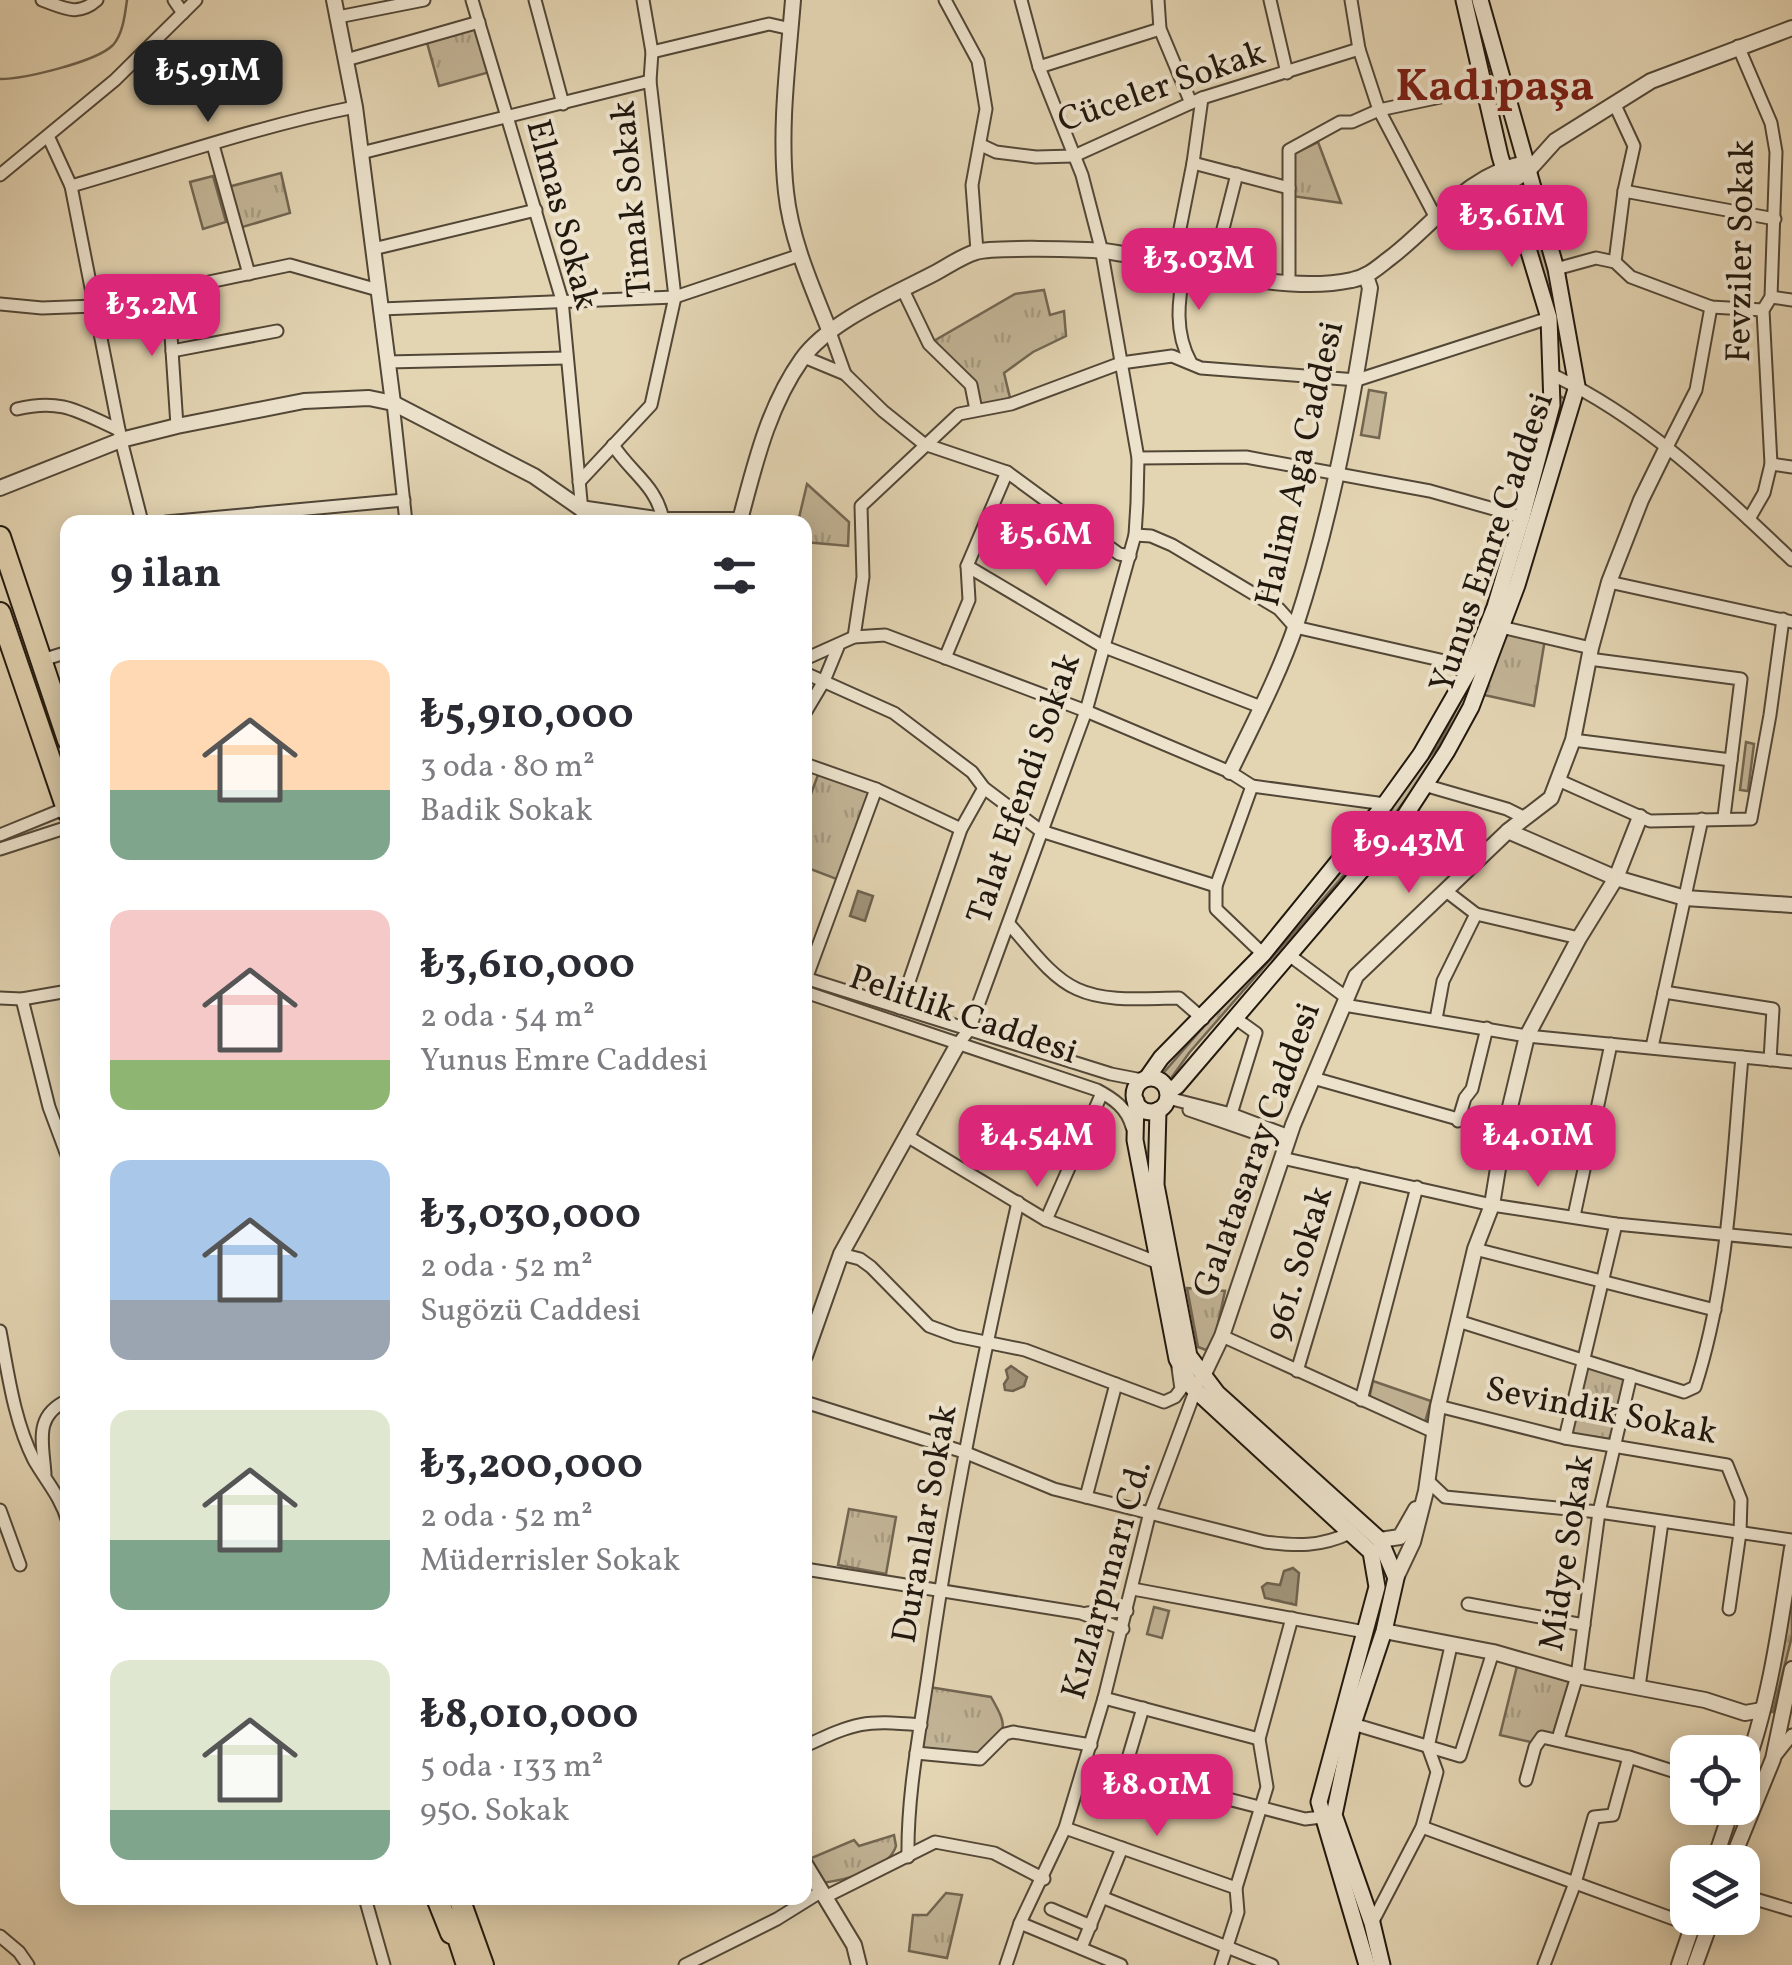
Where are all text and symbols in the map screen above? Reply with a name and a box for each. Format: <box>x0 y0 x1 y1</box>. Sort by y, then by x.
street label: Cüceler Sokak <box>1052 30 1272 146</box>
pin: ₺5.91M <box>127 40 289 125</box>
text: ₺5.91M <box>156 50 260 94</box>
district label: Kadıpaşa <box>1396 57 1594 120</box>
street label: Timak Sokak <box>600 99 666 299</box>
street label: Elmas Sokak <box>513 115 609 315</box>
street label: Fevziler Sokak <box>1716 139 1768 363</box>
pin: ₺3.61M <box>1431 185 1593 270</box>
text: ₺3.61M <box>1459 195 1565 239</box>
pin: ₺3.03M <box>1118 228 1280 313</box>
text: ₺3.03M <box>1144 238 1254 282</box>
pin: ₺3.2M <box>82 274 222 359</box>
text: ₺3.2M <box>106 284 198 328</box>
street label: Halim Aga Caddesi <box>1245 317 1357 611</box>
street label: Yunus Emre Caddesi <box>1419 386 1567 700</box>
pin: ₺5.6M <box>976 504 1116 589</box>
text: ₺5.6M <box>1000 514 1092 558</box>
text: 9 ilan <box>110 546 221 605</box>
icon: filters <box>707 548 762 603</box>
street label: Talat Efendi Sokak <box>956 647 1094 931</box>
text: ₺5,910,000 <box>420 687 634 746</box>
icon: home <box>190 700 310 820</box>
text: 3 oda · 80 m² <box>420 746 595 790</box>
text: Badik Sokak <box>420 790 593 834</box>
pin: ₺9.43M <box>1328 811 1490 896</box>
text: ₺9.43M <box>1353 821 1465 865</box>
text: ₺3,610,000 <box>420 937 635 996</box>
icon: home <box>190 950 310 1070</box>
street label: Pelitlik Caddesi <box>842 954 1084 1078</box>
text: 2 oda · 54 m² <box>420 996 595 1040</box>
street label: Galatasaray Caddesi <box>1182 996 1334 1304</box>
text: Yunus Emre Caddesi <box>420 1040 708 1084</box>
pin: ₺4.54M <box>956 1105 1118 1190</box>
pin: ₺4.01M <box>1457 1105 1619 1190</box>
text: ₺4.54M <box>981 1115 1093 1159</box>
text: ₺4.01M <box>1483 1115 1593 1159</box>
street label: 961. Sokak <box>1254 1181 1346 1347</box>
text: ₺3,030,000 <box>420 1187 641 1246</box>
icon: home <box>190 1200 310 1320</box>
text: 2 oda · 52 m² <box>420 1246 593 1290</box>
text: Sugözü Caddesi <box>420 1290 641 1334</box>
street label: Sevindik Sokak <box>1481 1366 1721 1458</box>
street label: Duranlar Sokak <box>881 1401 971 1647</box>
text: ₺3,200,000 <box>420 1437 643 1496</box>
icon: home <box>190 1450 310 1570</box>
street label: Midye Sokak <box>1529 1451 1607 1655</box>
street label: Kızlarpınarı Cd. <box>1051 1455 1165 1705</box>
text: 2 oda · 52 m² <box>420 1496 593 1540</box>
text: Müderrisler Sokak <box>420 1540 680 1584</box>
text: ₺8,010,000 <box>420 1687 638 1746</box>
icon: home <box>190 1700 310 1820</box>
map controls <box>1670 1735 1760 1935</box>
button: locate <box>1670 1735 1760 1825</box>
text: 5 oda · 133 m² <box>420 1746 603 1790</box>
pin: ₺8.01M <box>1076 1754 1238 1839</box>
text: ₺8.01M <box>1103 1764 1211 1808</box>
text: 950. Sokak <box>420 1790 569 1834</box>
button: layers <box>1670 1845 1760 1935</box>

